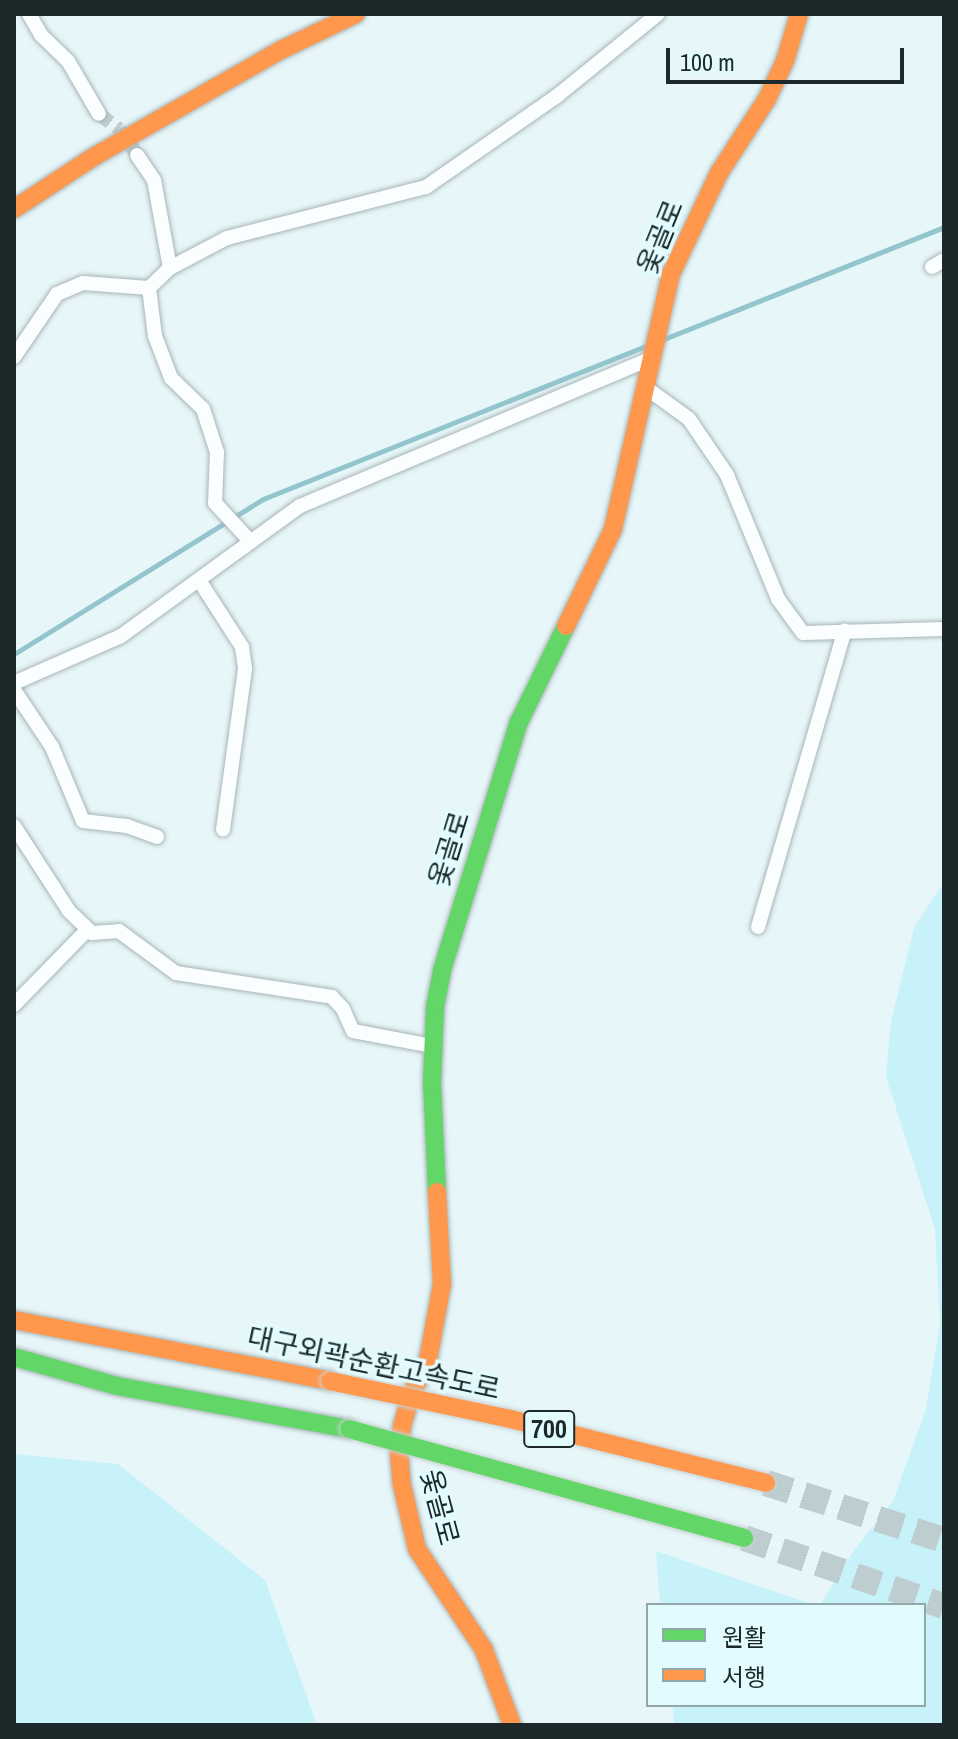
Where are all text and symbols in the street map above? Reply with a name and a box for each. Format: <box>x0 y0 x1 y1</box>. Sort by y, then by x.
scale bar <box>670 32 908 82</box>
text: 100 m <box>680 46 735 78</box>
street label: 옻골로 <box>630 195 690 279</box>
street label: 옻골로 <box>422 807 476 891</box>
street label: 대구외곽순환고속도로 <box>245 1320 503 1406</box>
road number: 700 <box>523 1407 575 1451</box>
street label: 옻골로 <box>414 1465 466 1549</box>
legend <box>646 1603 926 1707</box>
text: 원활 <box>722 1621 766 1653</box>
text: 서행 <box>722 1661 766 1693</box>

